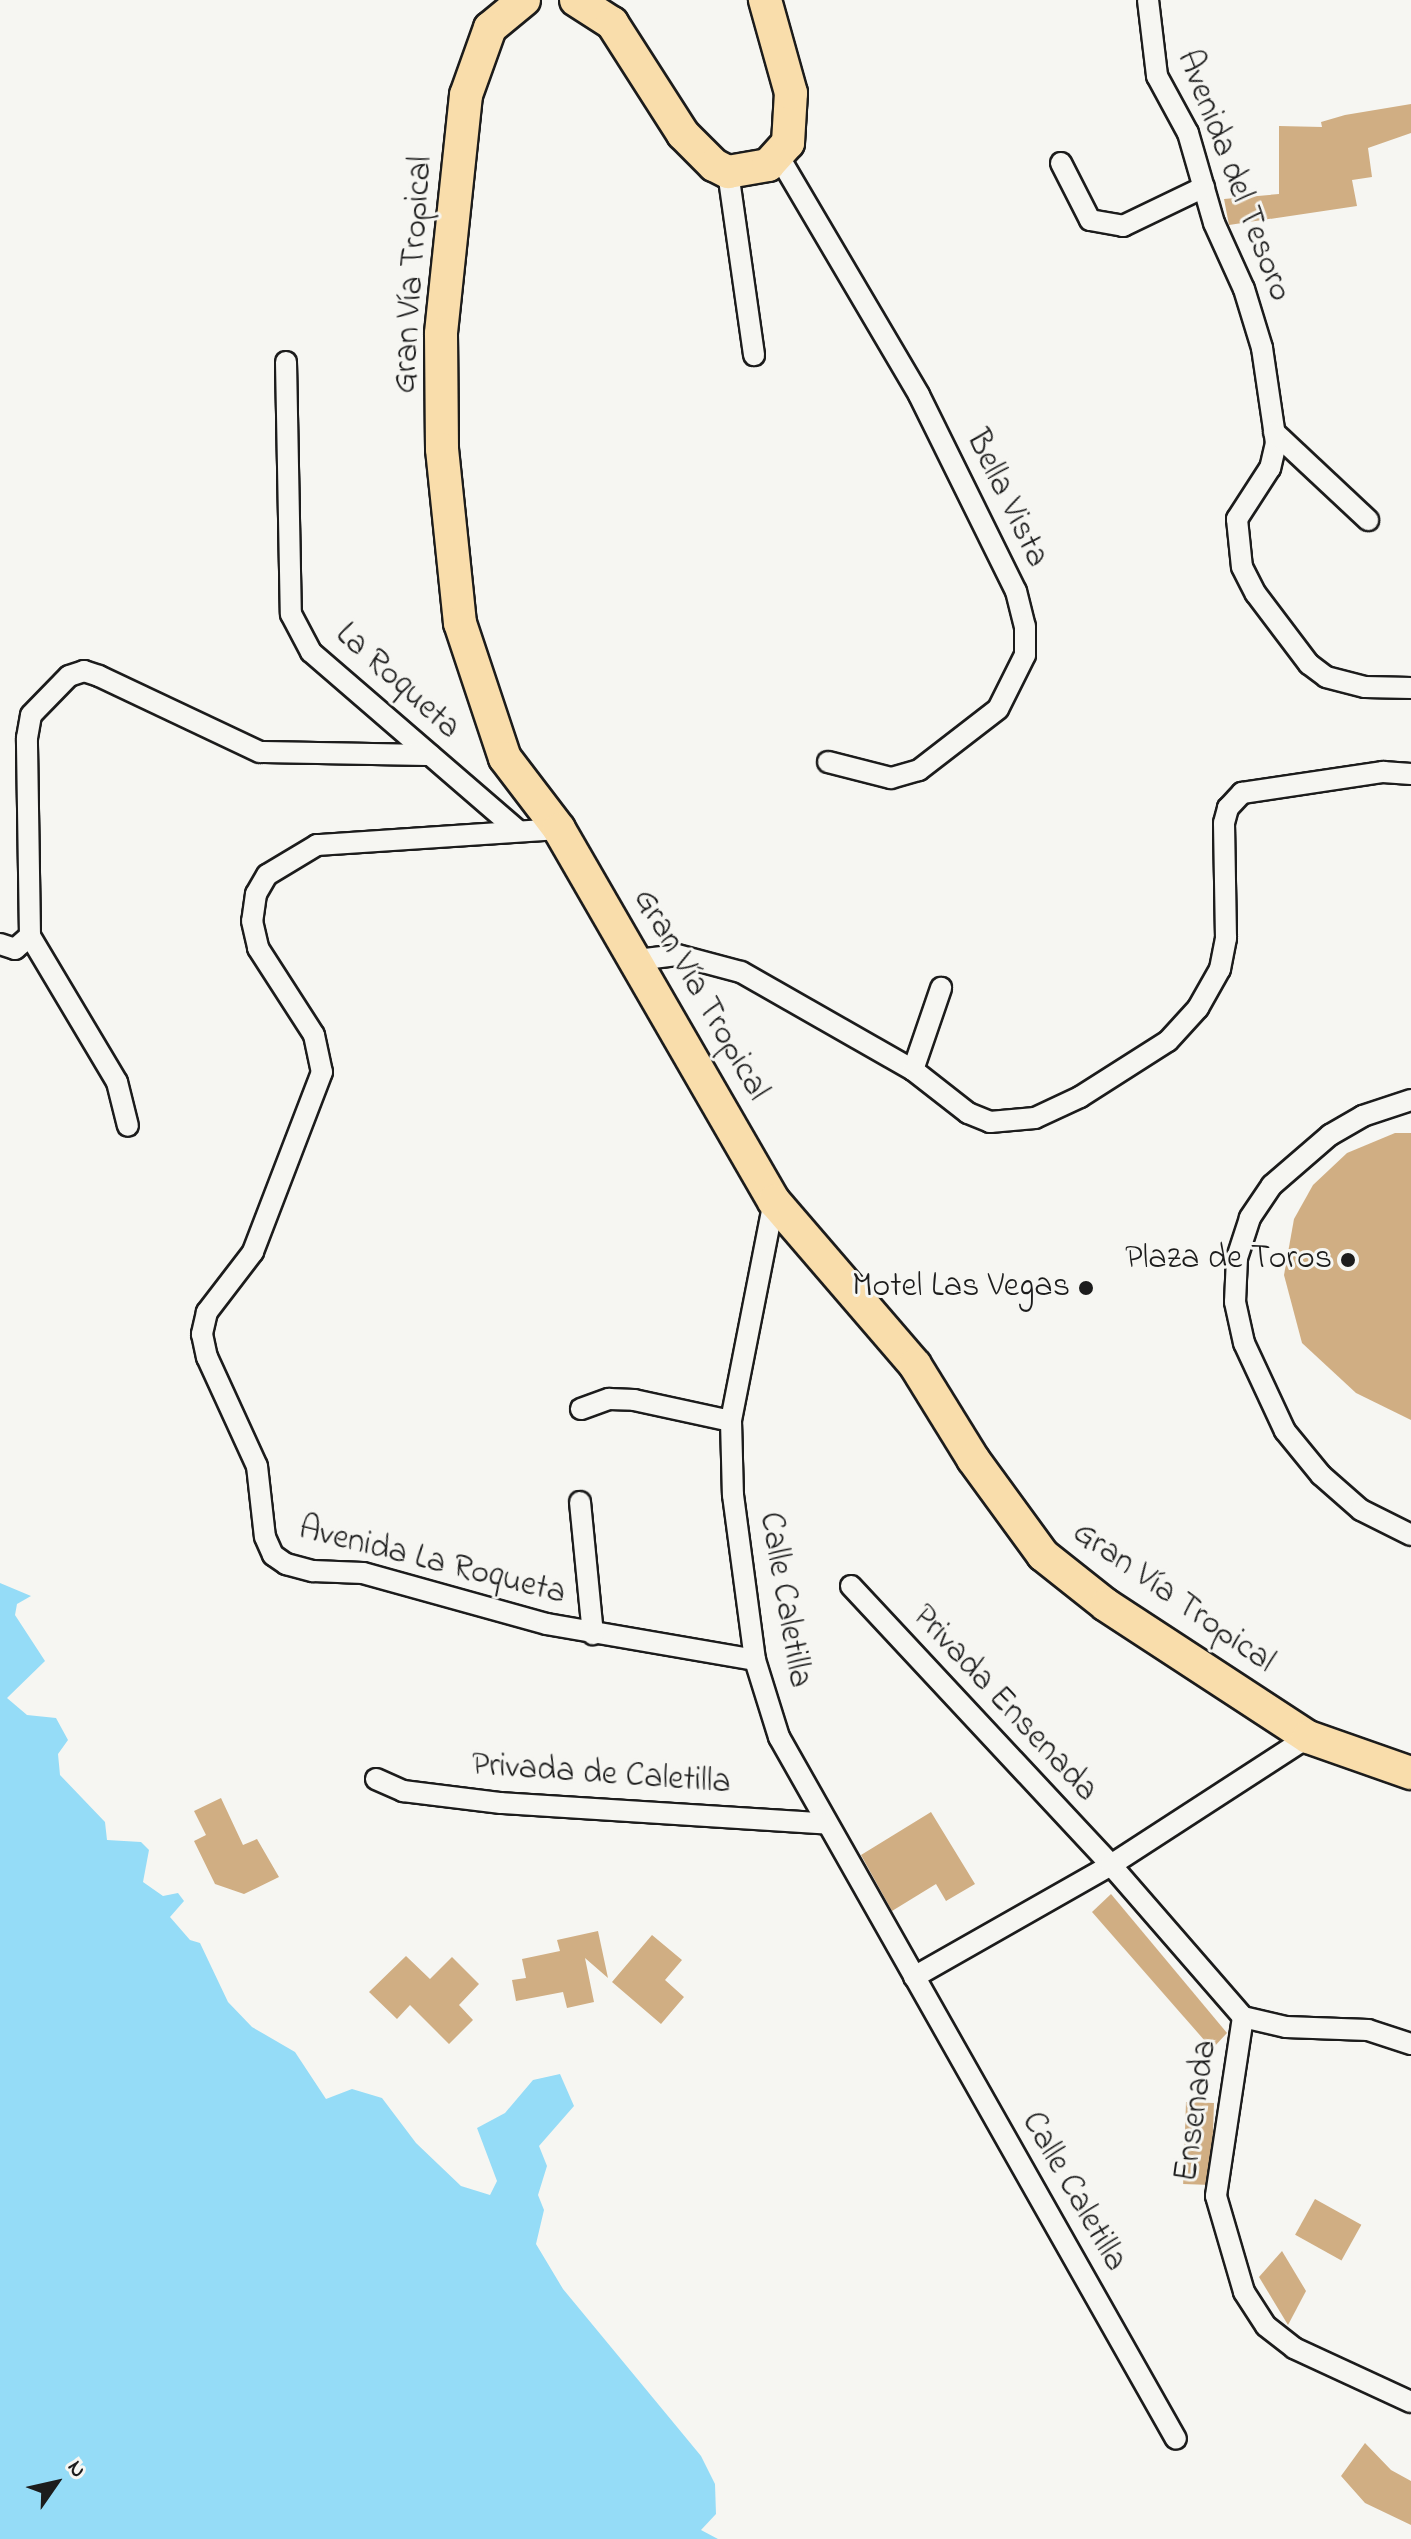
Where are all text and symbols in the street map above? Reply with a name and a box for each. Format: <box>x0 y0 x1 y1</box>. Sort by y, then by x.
street label: Avenida del Tesoro <box>1166 45 1300 307</box>
street label: Gran Vía Tropical <box>385 155 443 395</box>
street label: Bella Vista <box>955 424 1057 574</box>
street label: La Roqueta <box>326 615 468 749</box>
street label: Gran Vía Tropical <box>623 882 777 1108</box>
place label: Plaza de Toros <box>1125 1240 1332 1280</box>
marker: Plaza de Toros <box>1339 1251 1357 1269</box>
place label: Motel Las Vegas <box>852 1268 1070 1308</box>
marker: Motel Las Vegas <box>1077 1279 1095 1297</box>
street label: Avenida La Roqueta <box>294 1509 570 1615</box>
street label: Calle Caletilla <box>749 1509 819 1691</box>
street label: Gran Vía Tropical <box>1064 1513 1282 1683</box>
street label: Privada Ensenada <box>902 1597 1106 1811</box>
street label: Privada de Caletilla <box>470 1746 732 1804</box>
street label: Ensenada <box>1167 2038 1227 2184</box>
street label: Calle Caletilla <box>1011 2105 1135 2279</box>
north arrow <box>16 2443 96 2523</box>
text: N <box>58 2454 93 2485</box>

